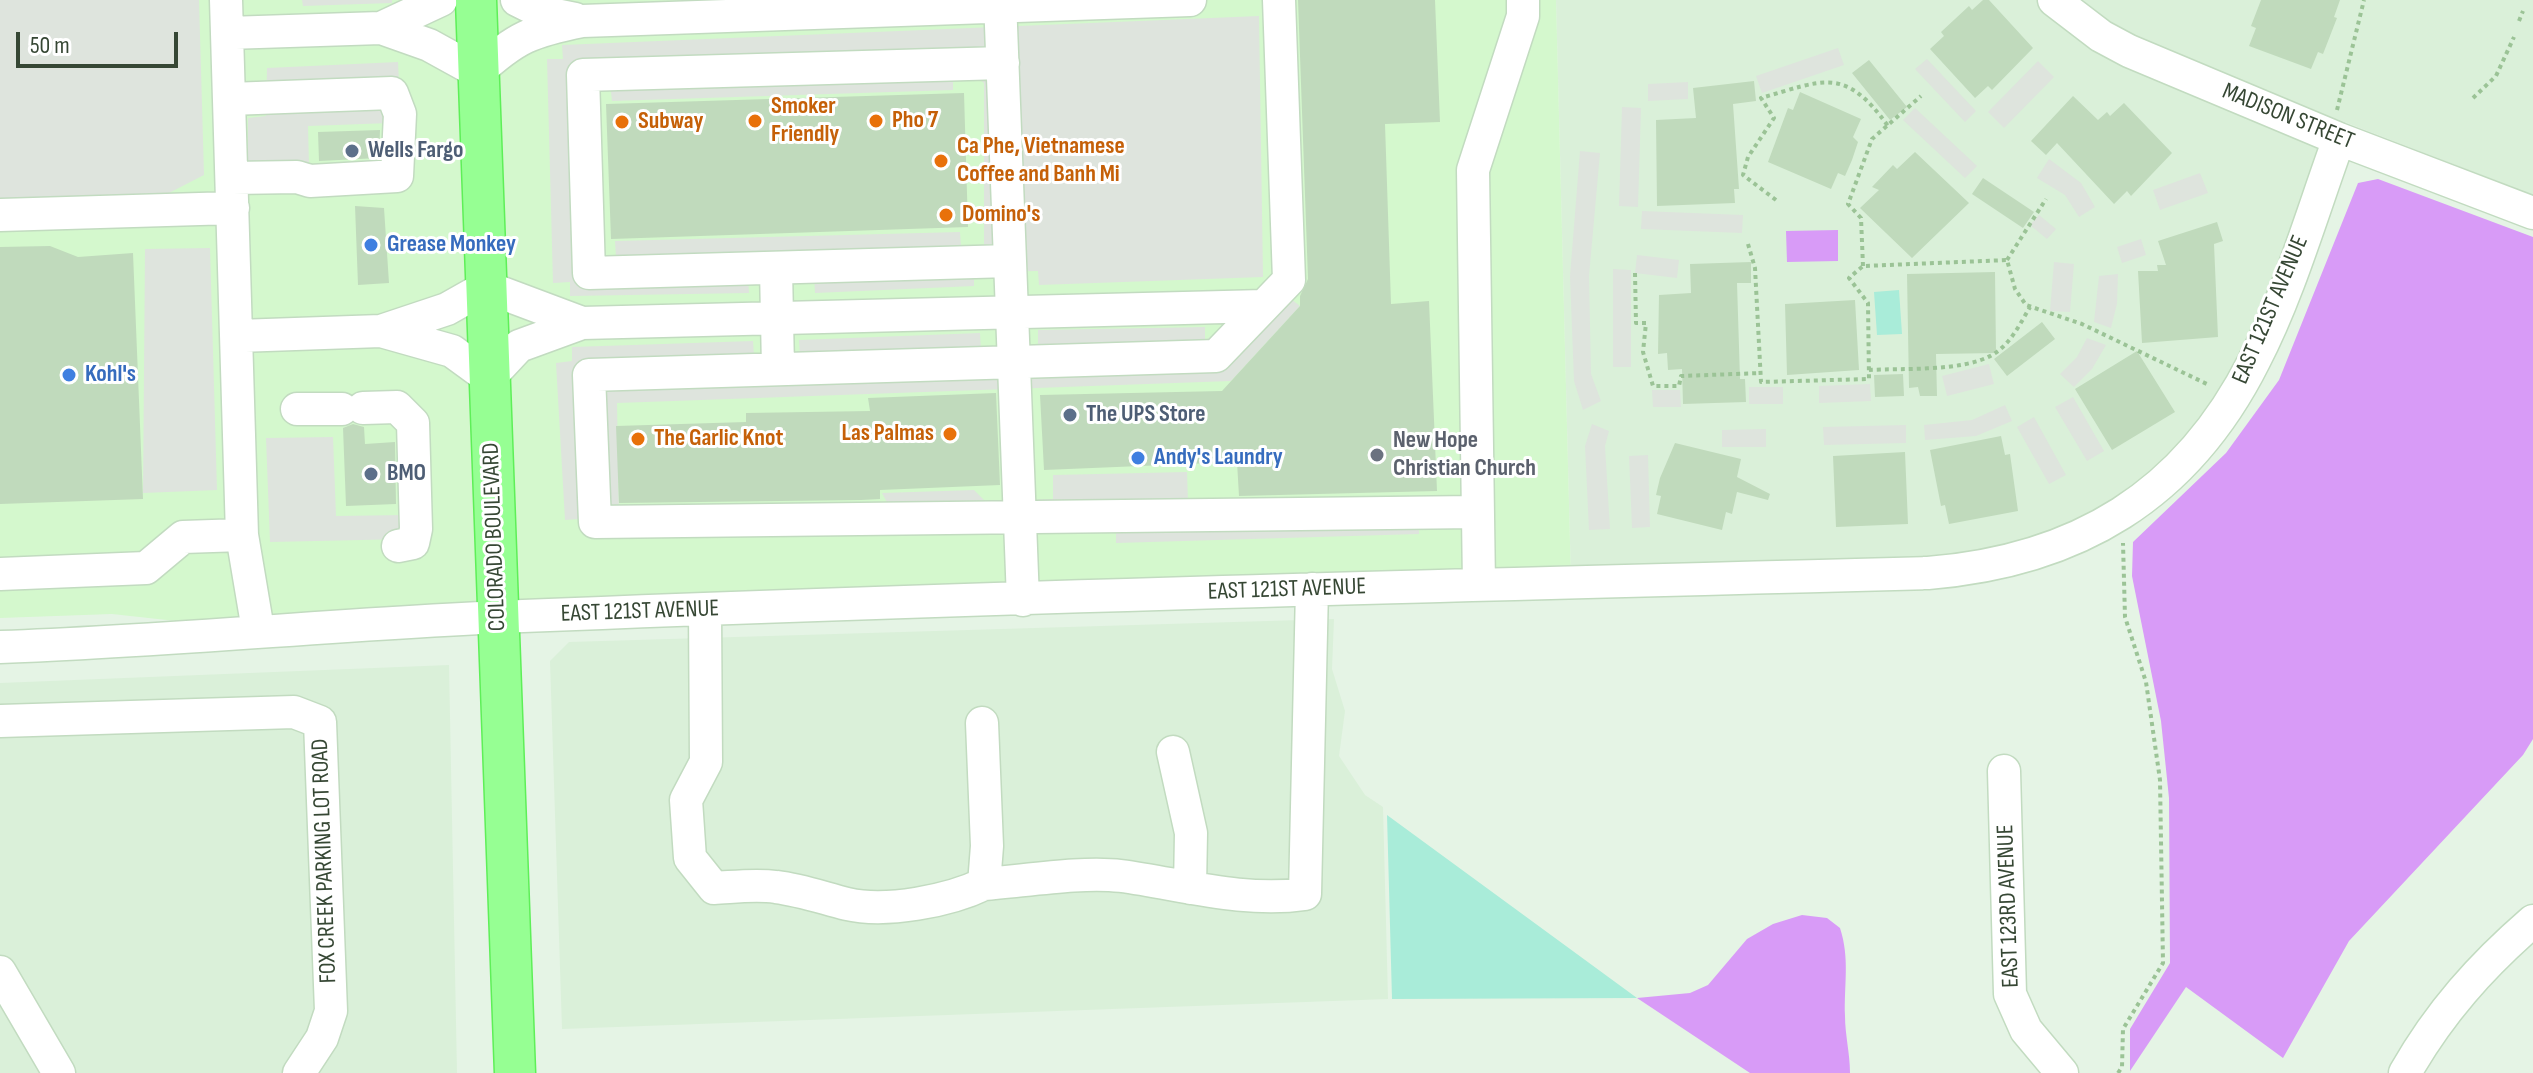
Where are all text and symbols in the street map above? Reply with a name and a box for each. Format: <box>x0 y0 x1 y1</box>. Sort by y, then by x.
scale bar <box>20 16 182 66</box>
text: 50 m <box>30 31 70 60</box>
street label: MADISON STREET <box>2218 77 2358 157</box>
place label: Smoker Friendly <box>771 93 839 149</box>
place label: Pho 7 <box>892 107 938 135</box>
place label: Subway <box>638 108 703 136</box>
marker: Smoker Friendly <box>746 112 764 130</box>
marker: Pho 7 <box>867 112 885 130</box>
marker: Subway <box>613 113 631 131</box>
place label: Ca Phe, Vietnamese Coffee and Banh Mi <box>957 133 1125 189</box>
place label: Wells Fargo <box>368 137 463 165</box>
marker: Wells Fargo <box>343 142 361 160</box>
marker: Ca Phe, Vietnamese Coffee and Banh Mi <box>932 152 950 170</box>
place label: Domino's <box>962 201 1040 229</box>
marker: Domino's <box>937 206 955 224</box>
place label: Grease Monkey <box>387 231 516 259</box>
street label: EAST 121ST AVENUE <box>2227 231 2315 389</box>
marker: Grease Monkey <box>362 236 380 254</box>
place label: Kohl's <box>85 361 136 389</box>
marker: Kohl's <box>60 366 78 384</box>
place label: The UPS Store <box>1086 401 1205 429</box>
marker: The UPS Store <box>1061 406 1079 424</box>
place label: Las Palmas <box>841 420 934 448</box>
place label: The Garlic Knot <box>654 425 783 453</box>
marker: Las Palmas <box>941 425 959 443</box>
place label: New Hope Christian Church <box>1393 427 1536 483</box>
marker: The Garlic Knot <box>629 430 647 448</box>
street label: COLORADO BOULEVARD <box>477 442 513 632</box>
place label: Andy's Laundry <box>1154 444 1283 472</box>
marker: New Hope Christian Church <box>1368 446 1386 464</box>
marker: Andy's Laundry <box>1129 449 1147 467</box>
place label: BMO <box>387 460 426 488</box>
marker: BMO <box>362 465 380 483</box>
street label: EAST 121ST AVENUE <box>1207 573 1367 607</box>
street label: EAST 121ST AVENUE <box>560 595 720 629</box>
street label: FOX CREEK PARKING LOT ROAD <box>306 738 344 984</box>
street label: EAST 123RD AVENUE <box>1992 824 2026 988</box>

